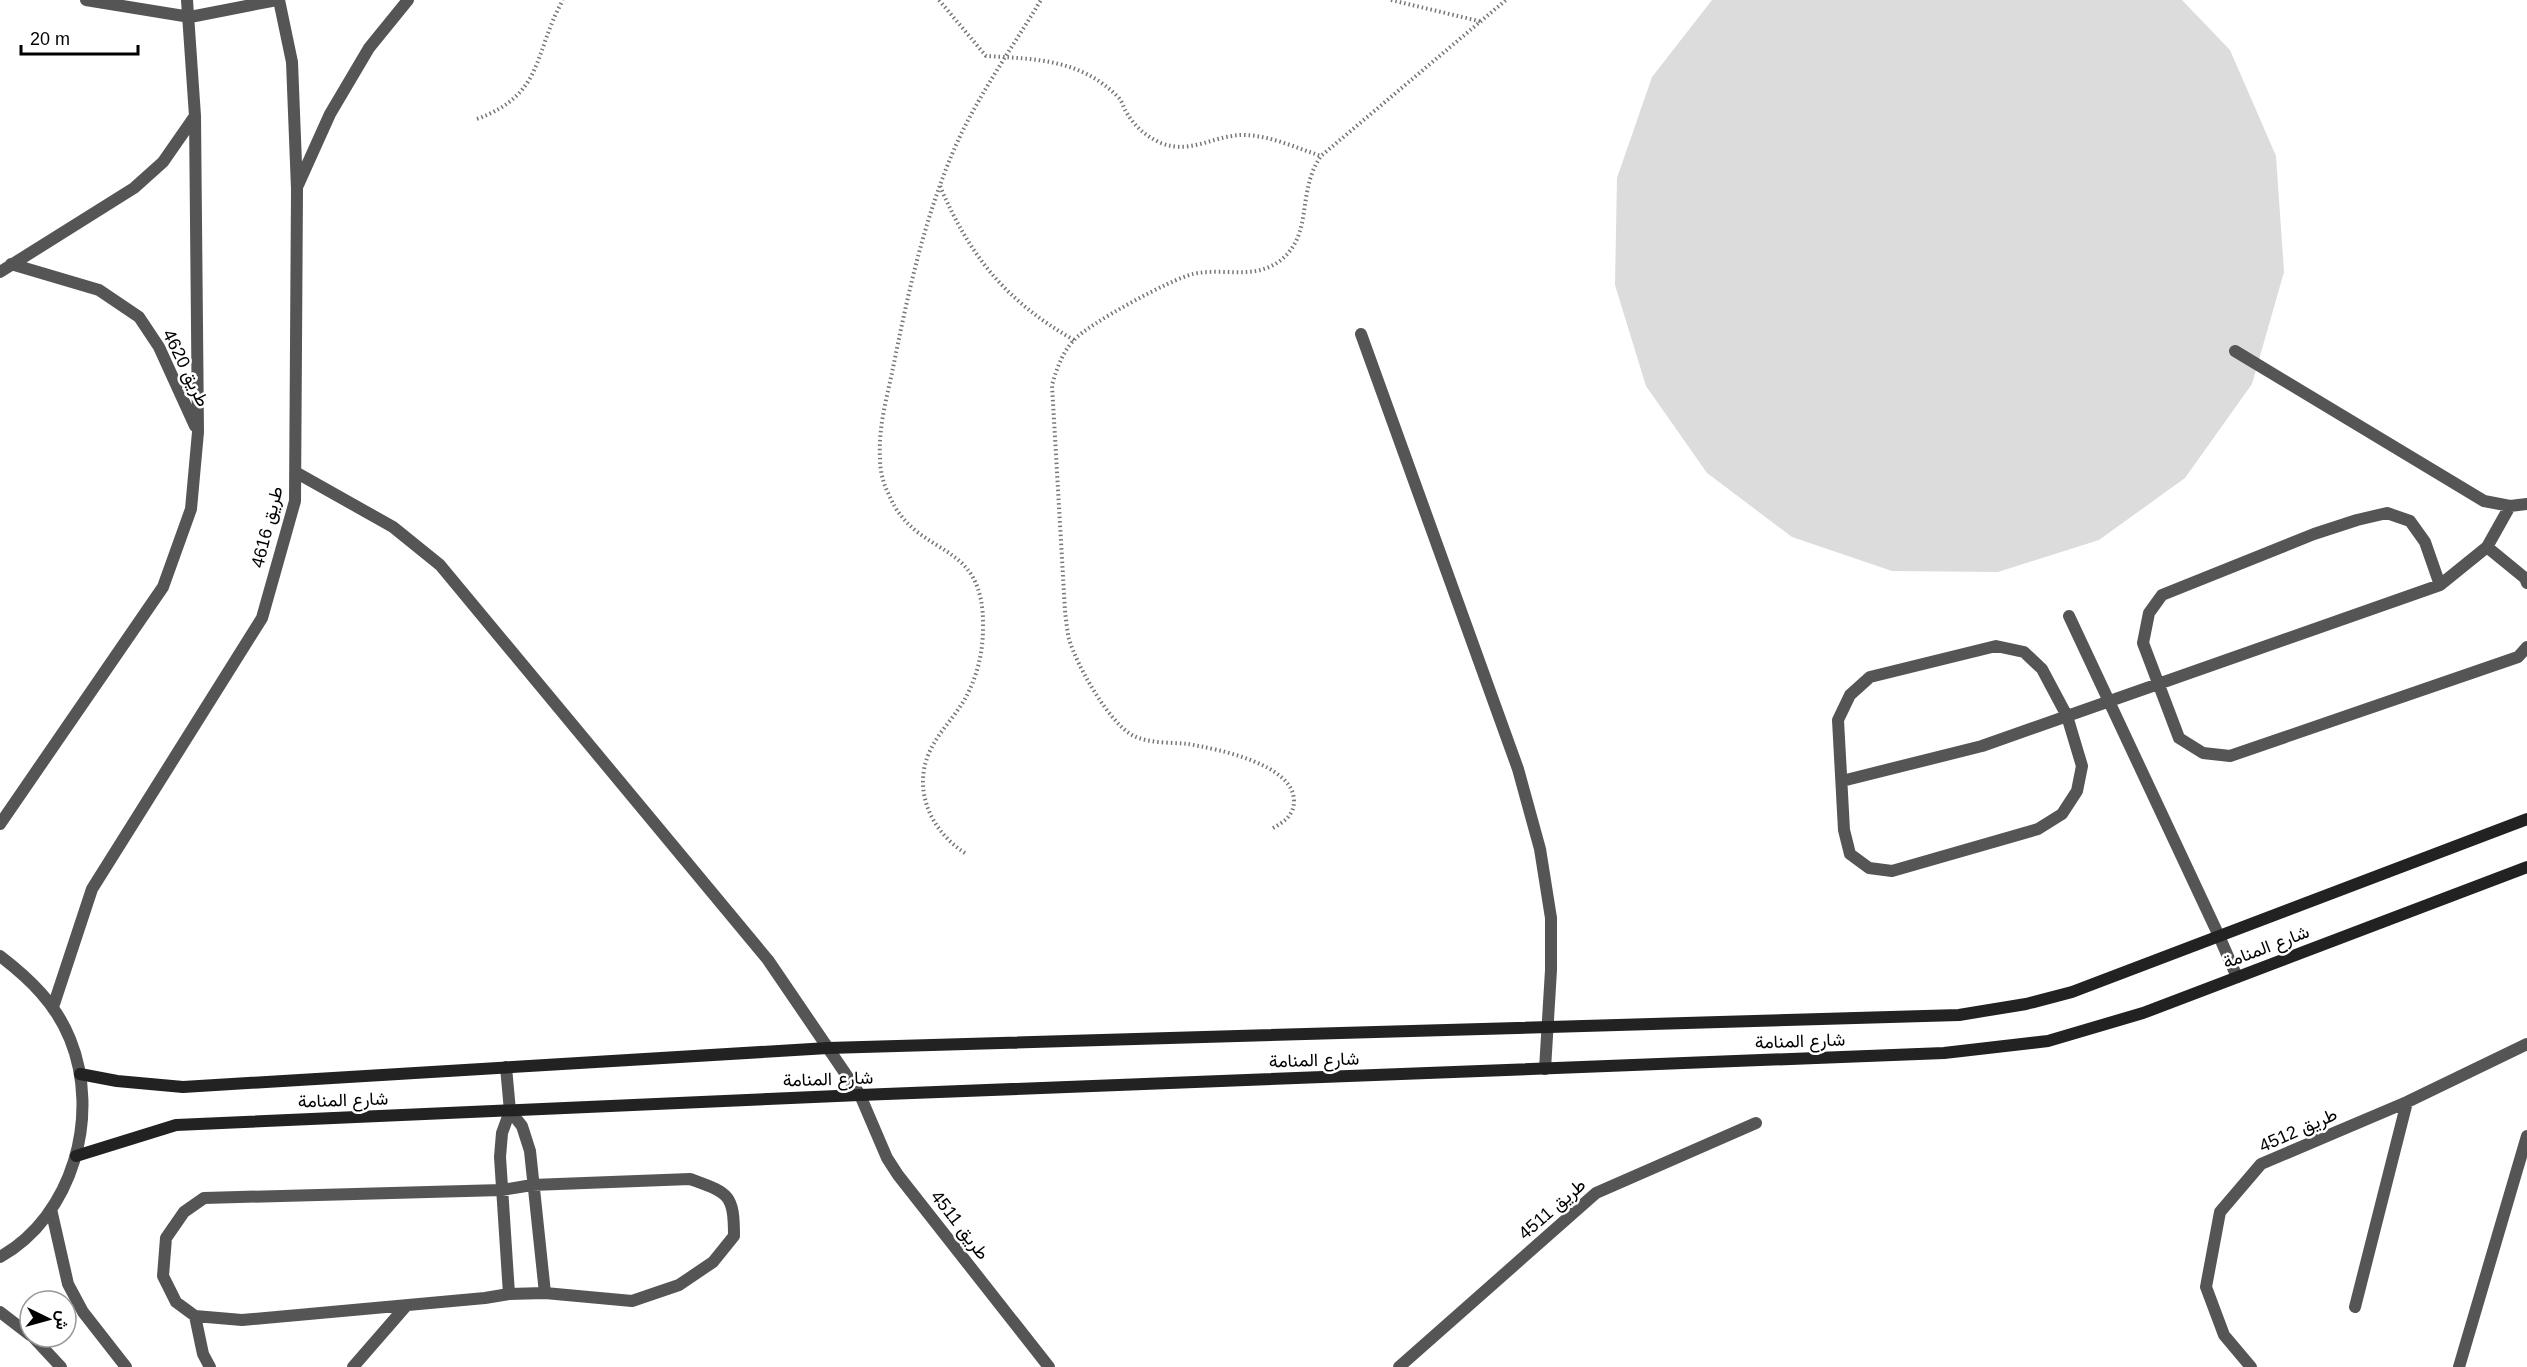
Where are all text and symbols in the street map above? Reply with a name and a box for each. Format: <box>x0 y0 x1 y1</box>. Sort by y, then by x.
scale bar <box>21 18 138 56</box>
text: 20 m <box>30 29 70 49</box>
street label: طريق 4620 <box>158 326 213 410</box>
street label: طريق 4616 <box>247 484 288 570</box>
street label: شارع المنامة <box>2220 921 2313 974</box>
street label: شارع المنامة <box>1754 1029 1846 1055</box>
street label: شارع المنامة <box>1268 1048 1360 1074</box>
street label: شارع المنامة <box>782 1067 874 1093</box>
street label: شارع المنامة <box>297 1088 389 1114</box>
street label: طريق 4512 <box>2256 1104 2340 1157</box>
street label: طريق 4511 <box>1515 1175 1590 1244</box>
street label: طريق 4511 <box>926 1187 993 1264</box>
north arrow <box>18 1289 78 1349</box>
text: ش <box>52 1310 72 1331</box>

